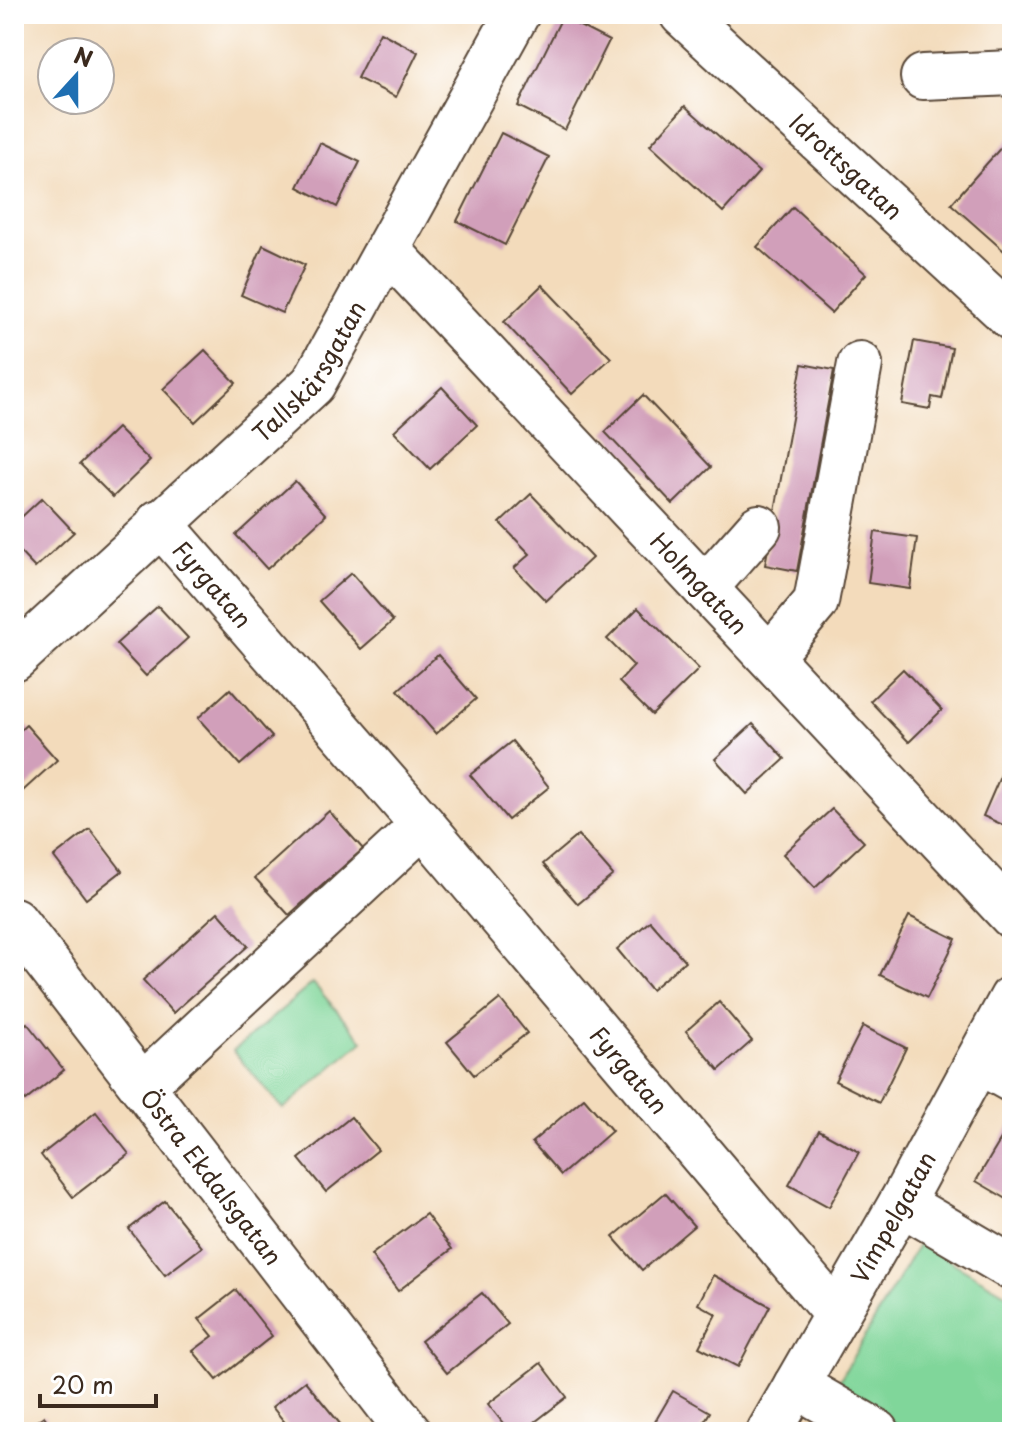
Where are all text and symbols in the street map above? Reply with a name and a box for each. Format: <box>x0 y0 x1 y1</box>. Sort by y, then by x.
north arrow <box>36 36 116 116</box>
text: N <box>70 37 98 74</box>
street label: Idrottsgatan <box>782 104 912 227</box>
street label: Tallskärsgatan <box>244 294 374 450</box>
street label: Holmgatan <box>643 523 757 642</box>
street label: Fyrgatan <box>165 532 261 635</box>
street label: Fyrgatan <box>582 1018 677 1121</box>
street label: Östra Ekdalsgatan <box>132 1081 292 1272</box>
street label: Vimpelgatan <box>841 1144 944 1290</box>
scale bar <box>40 1358 156 1408</box>
text: 20 m <box>52 1366 114 1402</box>

